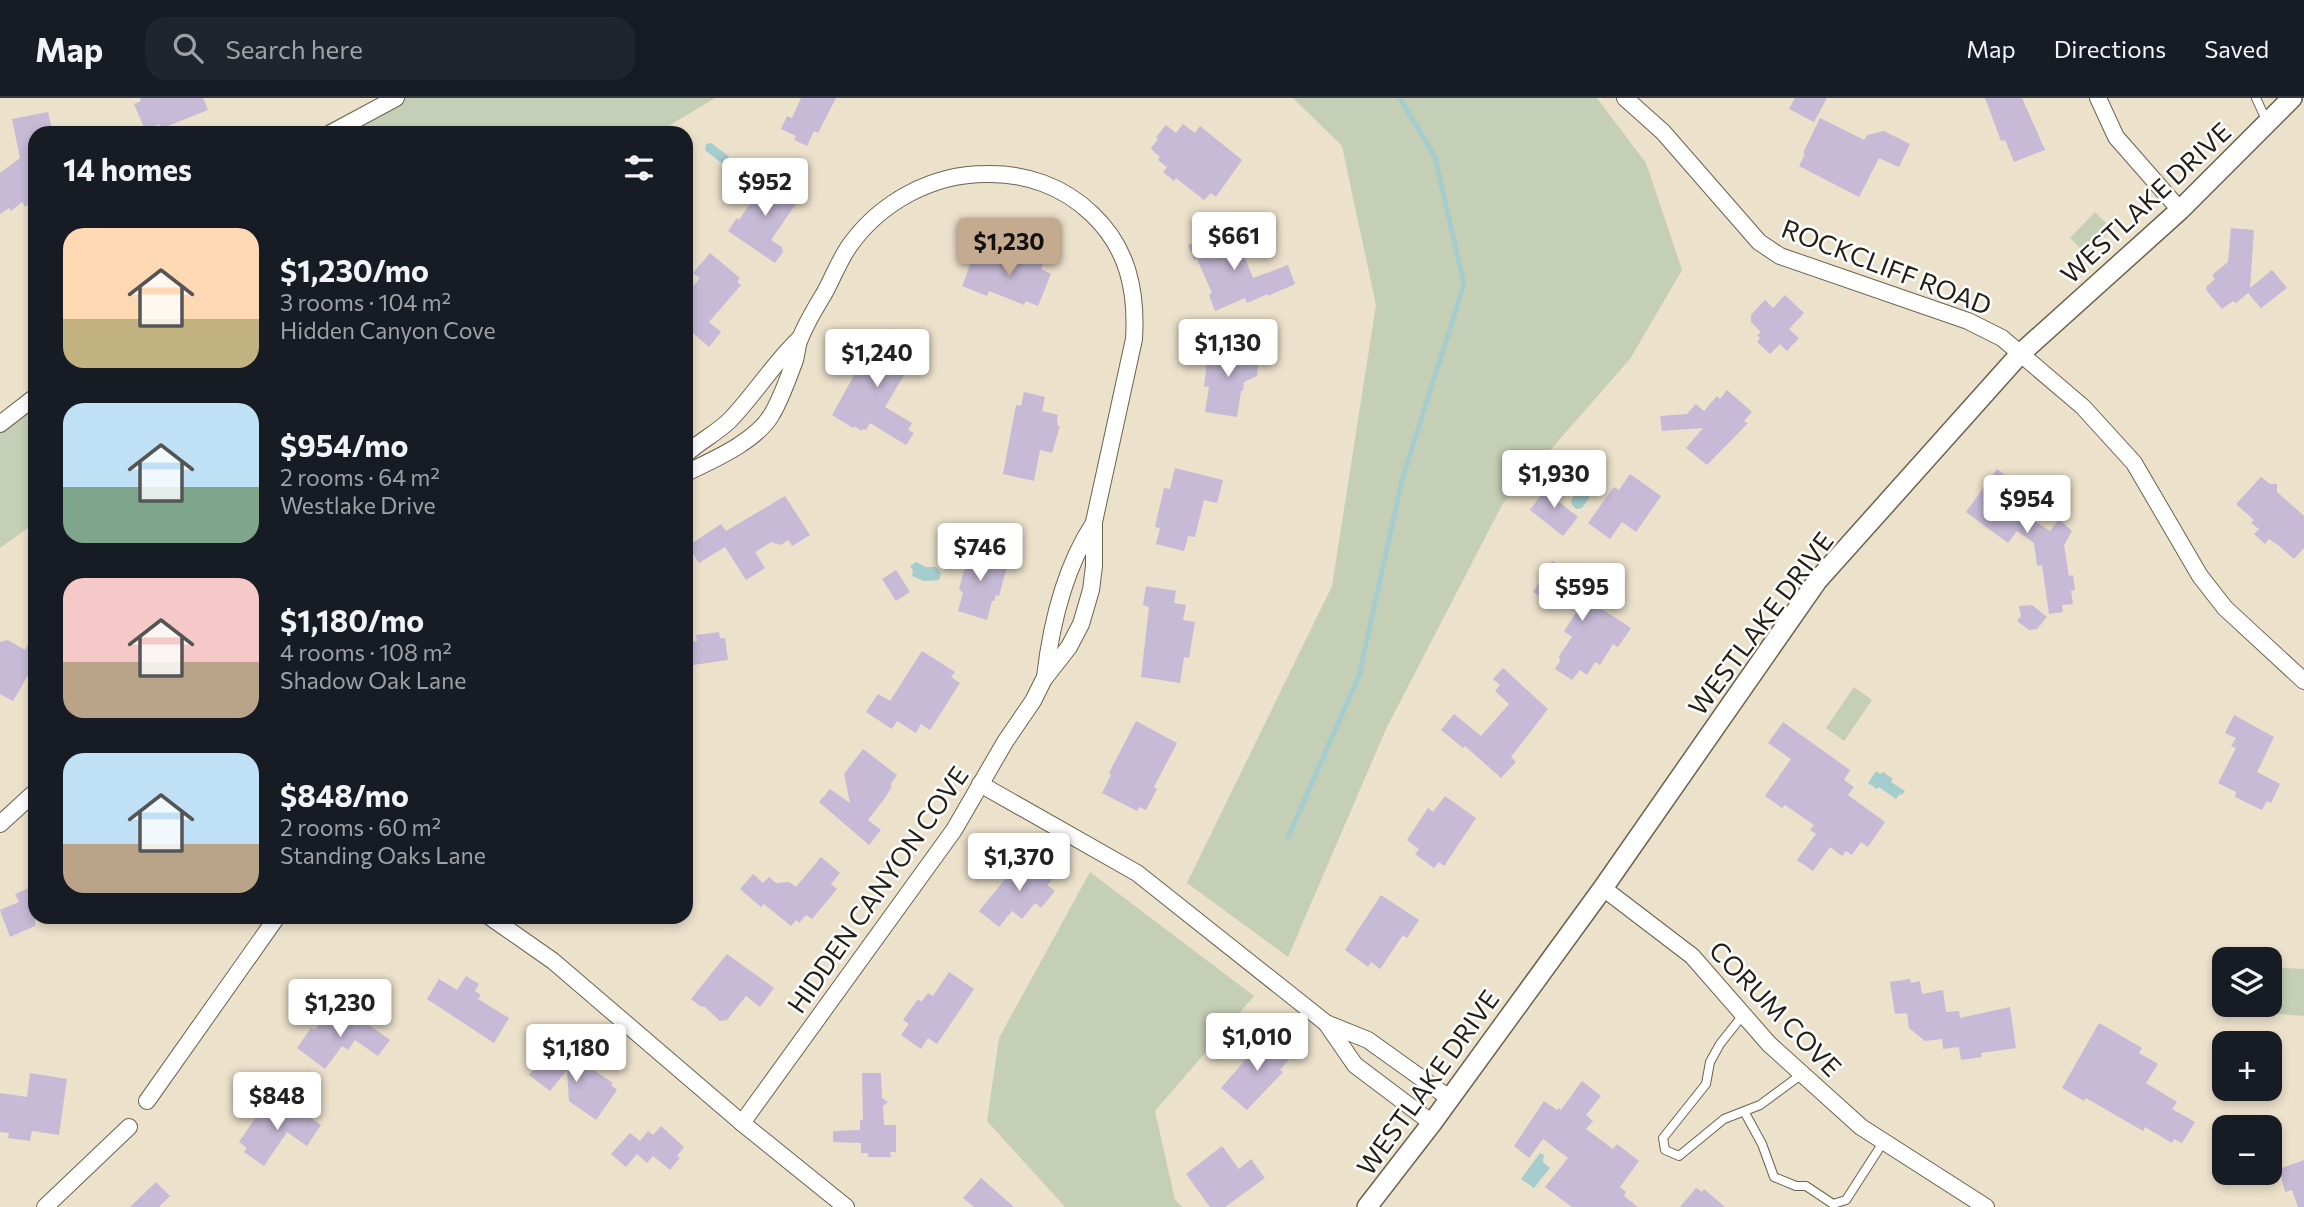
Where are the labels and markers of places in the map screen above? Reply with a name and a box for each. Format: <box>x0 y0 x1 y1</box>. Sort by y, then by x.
pin: $952 <box>724 158 806 218</box>
pin: $661 <box>1193 212 1275 272</box>
pin: $1,230 <box>952 218 1066 278</box>
pin: $1,130 <box>1171 320 1285 379</box>
pin: $1,240 <box>820 330 934 389</box>
pin: $1,930 <box>1497 450 1611 510</box>
pin: $954 <box>1986 476 2068 535</box>
pin: $746 <box>939 524 1021 583</box>
pin: $595 <box>1541 564 1623 623</box>
pin: $1,370 <box>962 834 1076 893</box>
pin: $1,230 <box>283 979 397 1039</box>
pin: $1,010 <box>1200 1014 1314 1073</box>
pin: $1,180 <box>519 1024 633 1084</box>
pin: $848 <box>236 1072 318 1132</box>

